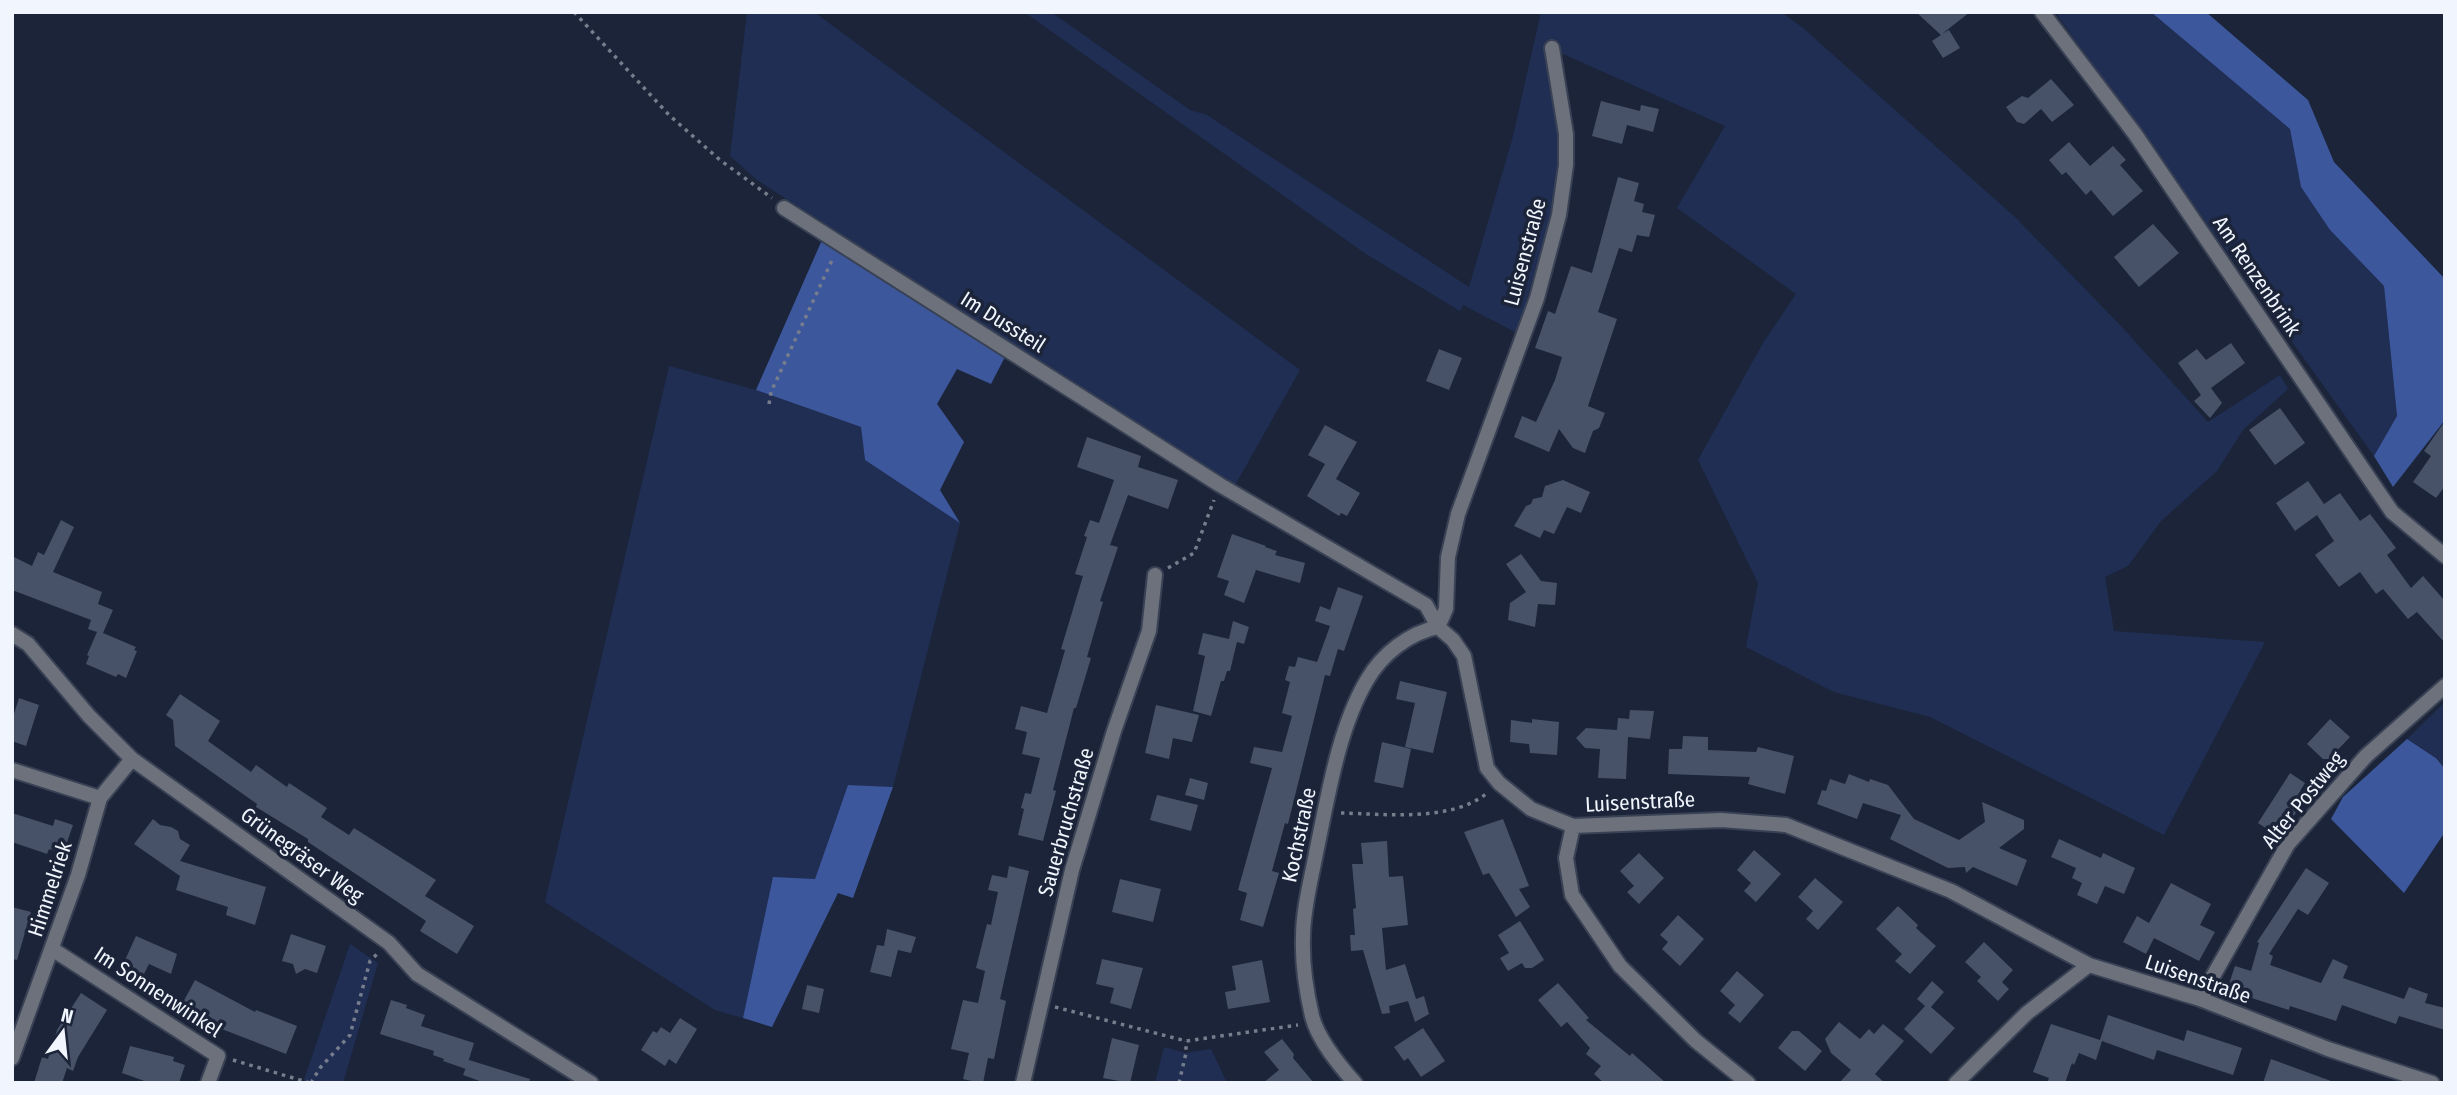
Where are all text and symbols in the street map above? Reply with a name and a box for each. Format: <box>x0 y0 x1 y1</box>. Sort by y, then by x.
street label: Luisenstraße <box>1498 195 1552 309</box>
street label: Am Renzenbrink <box>2207 211 2307 341</box>
street label: Im Dussteil <box>956 286 1051 359</box>
street label: Sauerbruchstraße <box>1032 745 1100 899</box>
street label: Alter Postweg <box>2256 746 2350 854</box>
street label: Kochstraße <box>1276 785 1322 885</box>
street label: Luisenstraße <box>1584 786 1696 818</box>
street label: Grünegräser Weg <box>235 802 369 908</box>
street label: Himmelriek <box>22 838 78 940</box>
street label: Im Sonnenwinkel <box>89 941 227 1043</box>
street label: Luisenstraße <box>2142 949 2254 1009</box>
north arrow <box>28 997 98 1067</box>
text: N <box>59 1003 76 1029</box>

